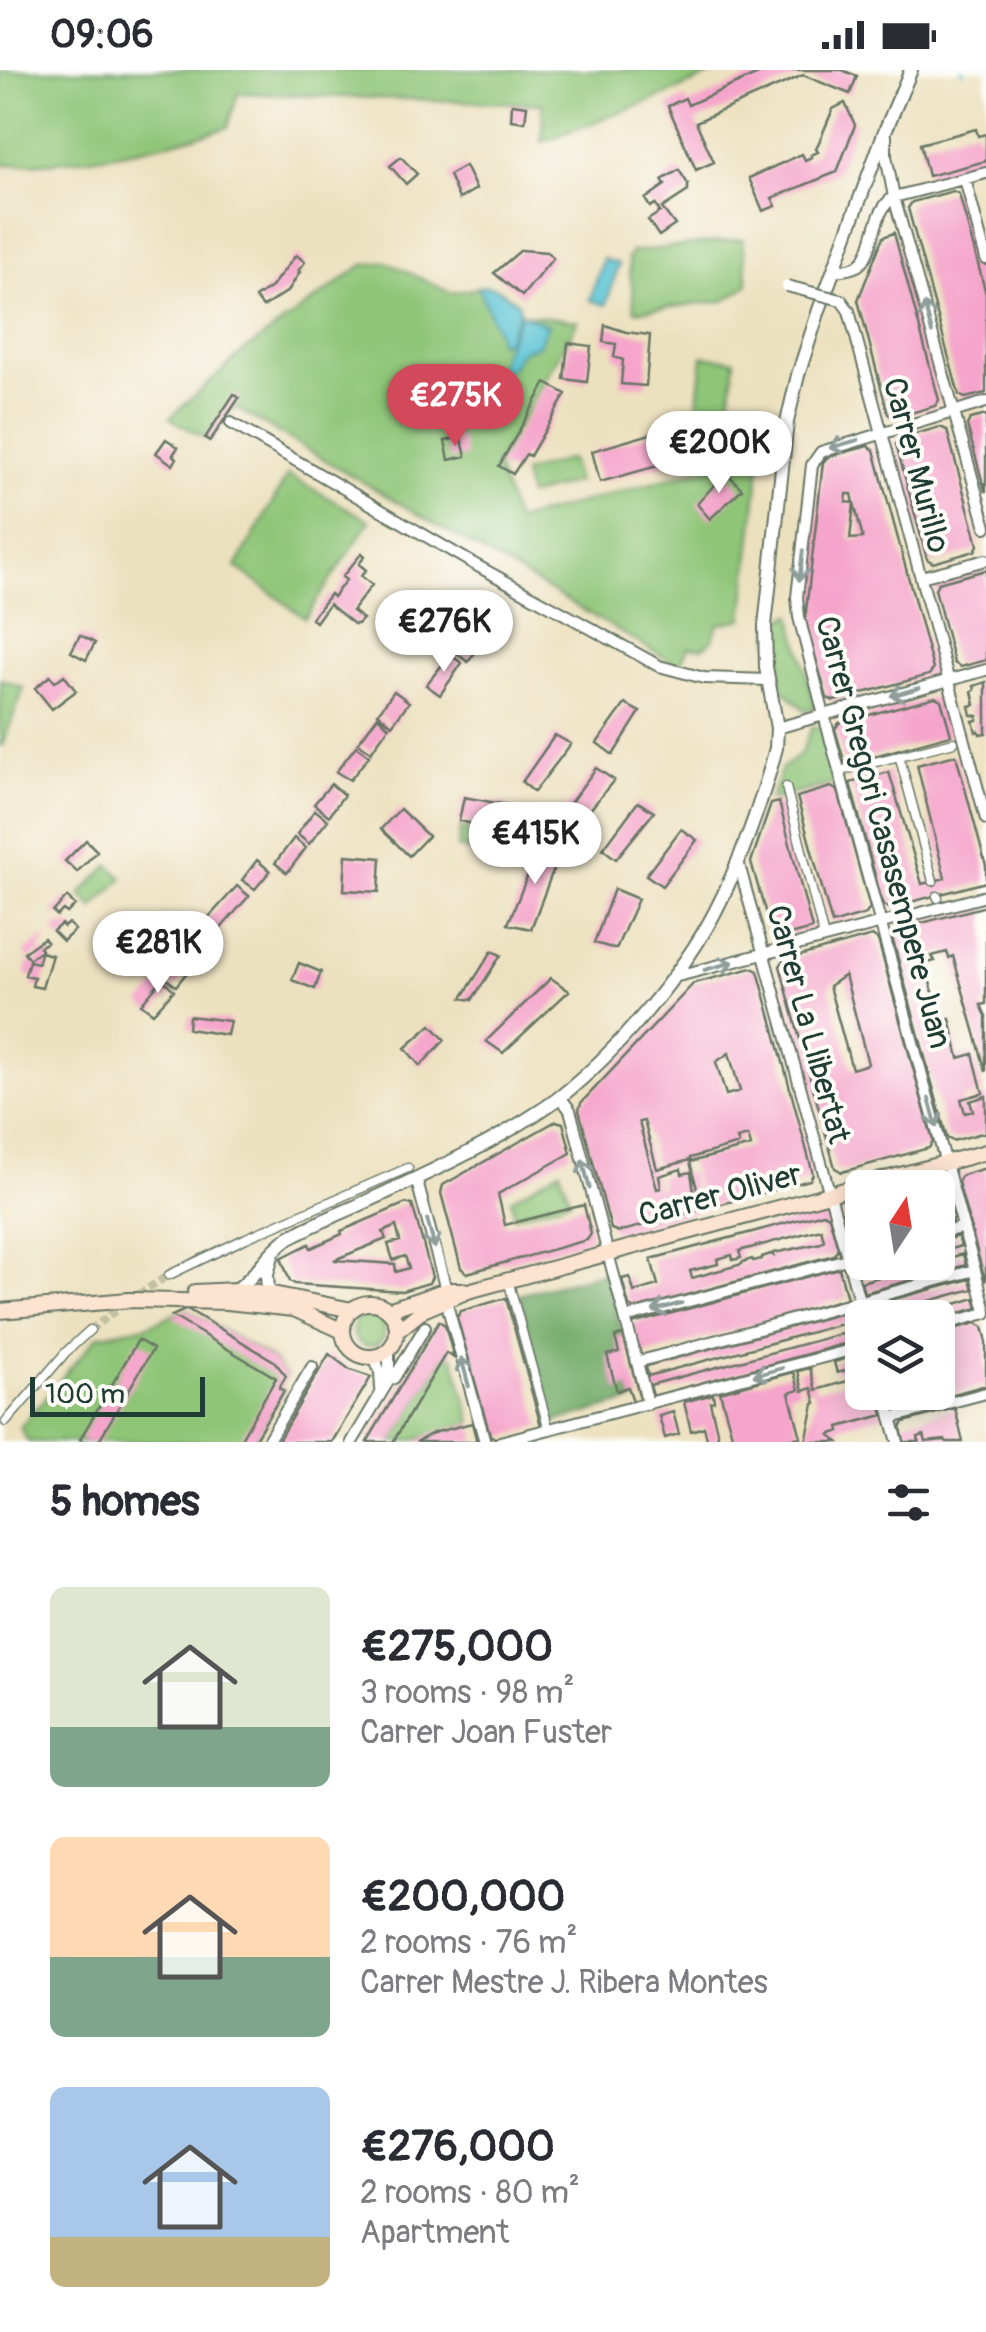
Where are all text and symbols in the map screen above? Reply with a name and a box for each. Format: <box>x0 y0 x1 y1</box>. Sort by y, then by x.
text: 09:06 <box>50 11 154 59</box>
one-way arrow <box>917 303 936 334</box>
pin: €275K <box>385 364 525 449</box>
street label: Carrer Murillo <box>873 373 959 557</box>
text: €275K <box>409 376 501 416</box>
pin: €200K <box>649 411 789 496</box>
text: €200K <box>668 423 770 463</box>
one-way arrow <box>829 436 860 454</box>
one-way arrow <box>791 549 810 581</box>
pin: €276K <box>374 590 514 675</box>
text: €276K <box>397 602 491 642</box>
street label: Carrer Gregori Casasempere Juan <box>806 612 960 1053</box>
one-way arrow <box>890 684 921 702</box>
pin: €415K <box>465 802 605 887</box>
text: €415K <box>491 814 579 854</box>
street label: Carrer La Llibertat <box>757 901 859 1148</box>
pin: €281K <box>88 911 228 996</box>
text: €281K <box>115 923 201 963</box>
one-way arrow <box>703 955 734 974</box>
one-way arrow <box>924 1096 943 1128</box>
street label: Carrer Oliver <box>634 1154 807 1236</box>
one-way arrow <box>576 1158 594 1190</box>
north arrow <box>845 1170 955 1280</box>
map controls <box>845 1170 955 1410</box>
one-way arrow <box>422 1218 441 1249</box>
one-way arrow <box>652 1298 683 1317</box>
button: layers <box>845 1300 955 1410</box>
one-way arrow <box>455 1357 474 1388</box>
one-way arrow <box>753 1363 784 1382</box>
scale bar <box>30 1372 205 1416</box>
text: 100 m <box>45 1377 125 1412</box>
icon: filters <box>881 1475 936 1530</box>
text: 5 homes <box>50 1476 200 1528</box>
text: €275,000 <box>360 1621 553 1673</box>
icon: home <box>130 1627 250 1747</box>
text: 3 rooms · 98 m² <box>360 1673 574 1713</box>
text: Carrer Joan Fuster <box>360 1713 612 1753</box>
text: €200,000 <box>360 1871 565 1923</box>
icon: home <box>130 1877 250 1997</box>
text: 2 rooms · 76 m² <box>360 1923 577 1963</box>
text: Carrer Mestre J. Ribera Montes <box>360 1963 768 2003</box>
text: €276,000 <box>360 2121 555 2173</box>
icon: home <box>130 2127 250 2247</box>
text: 2 rooms · 80 m² <box>360 2173 580 2213</box>
text: Apartment <box>360 2213 509 2253</box>

